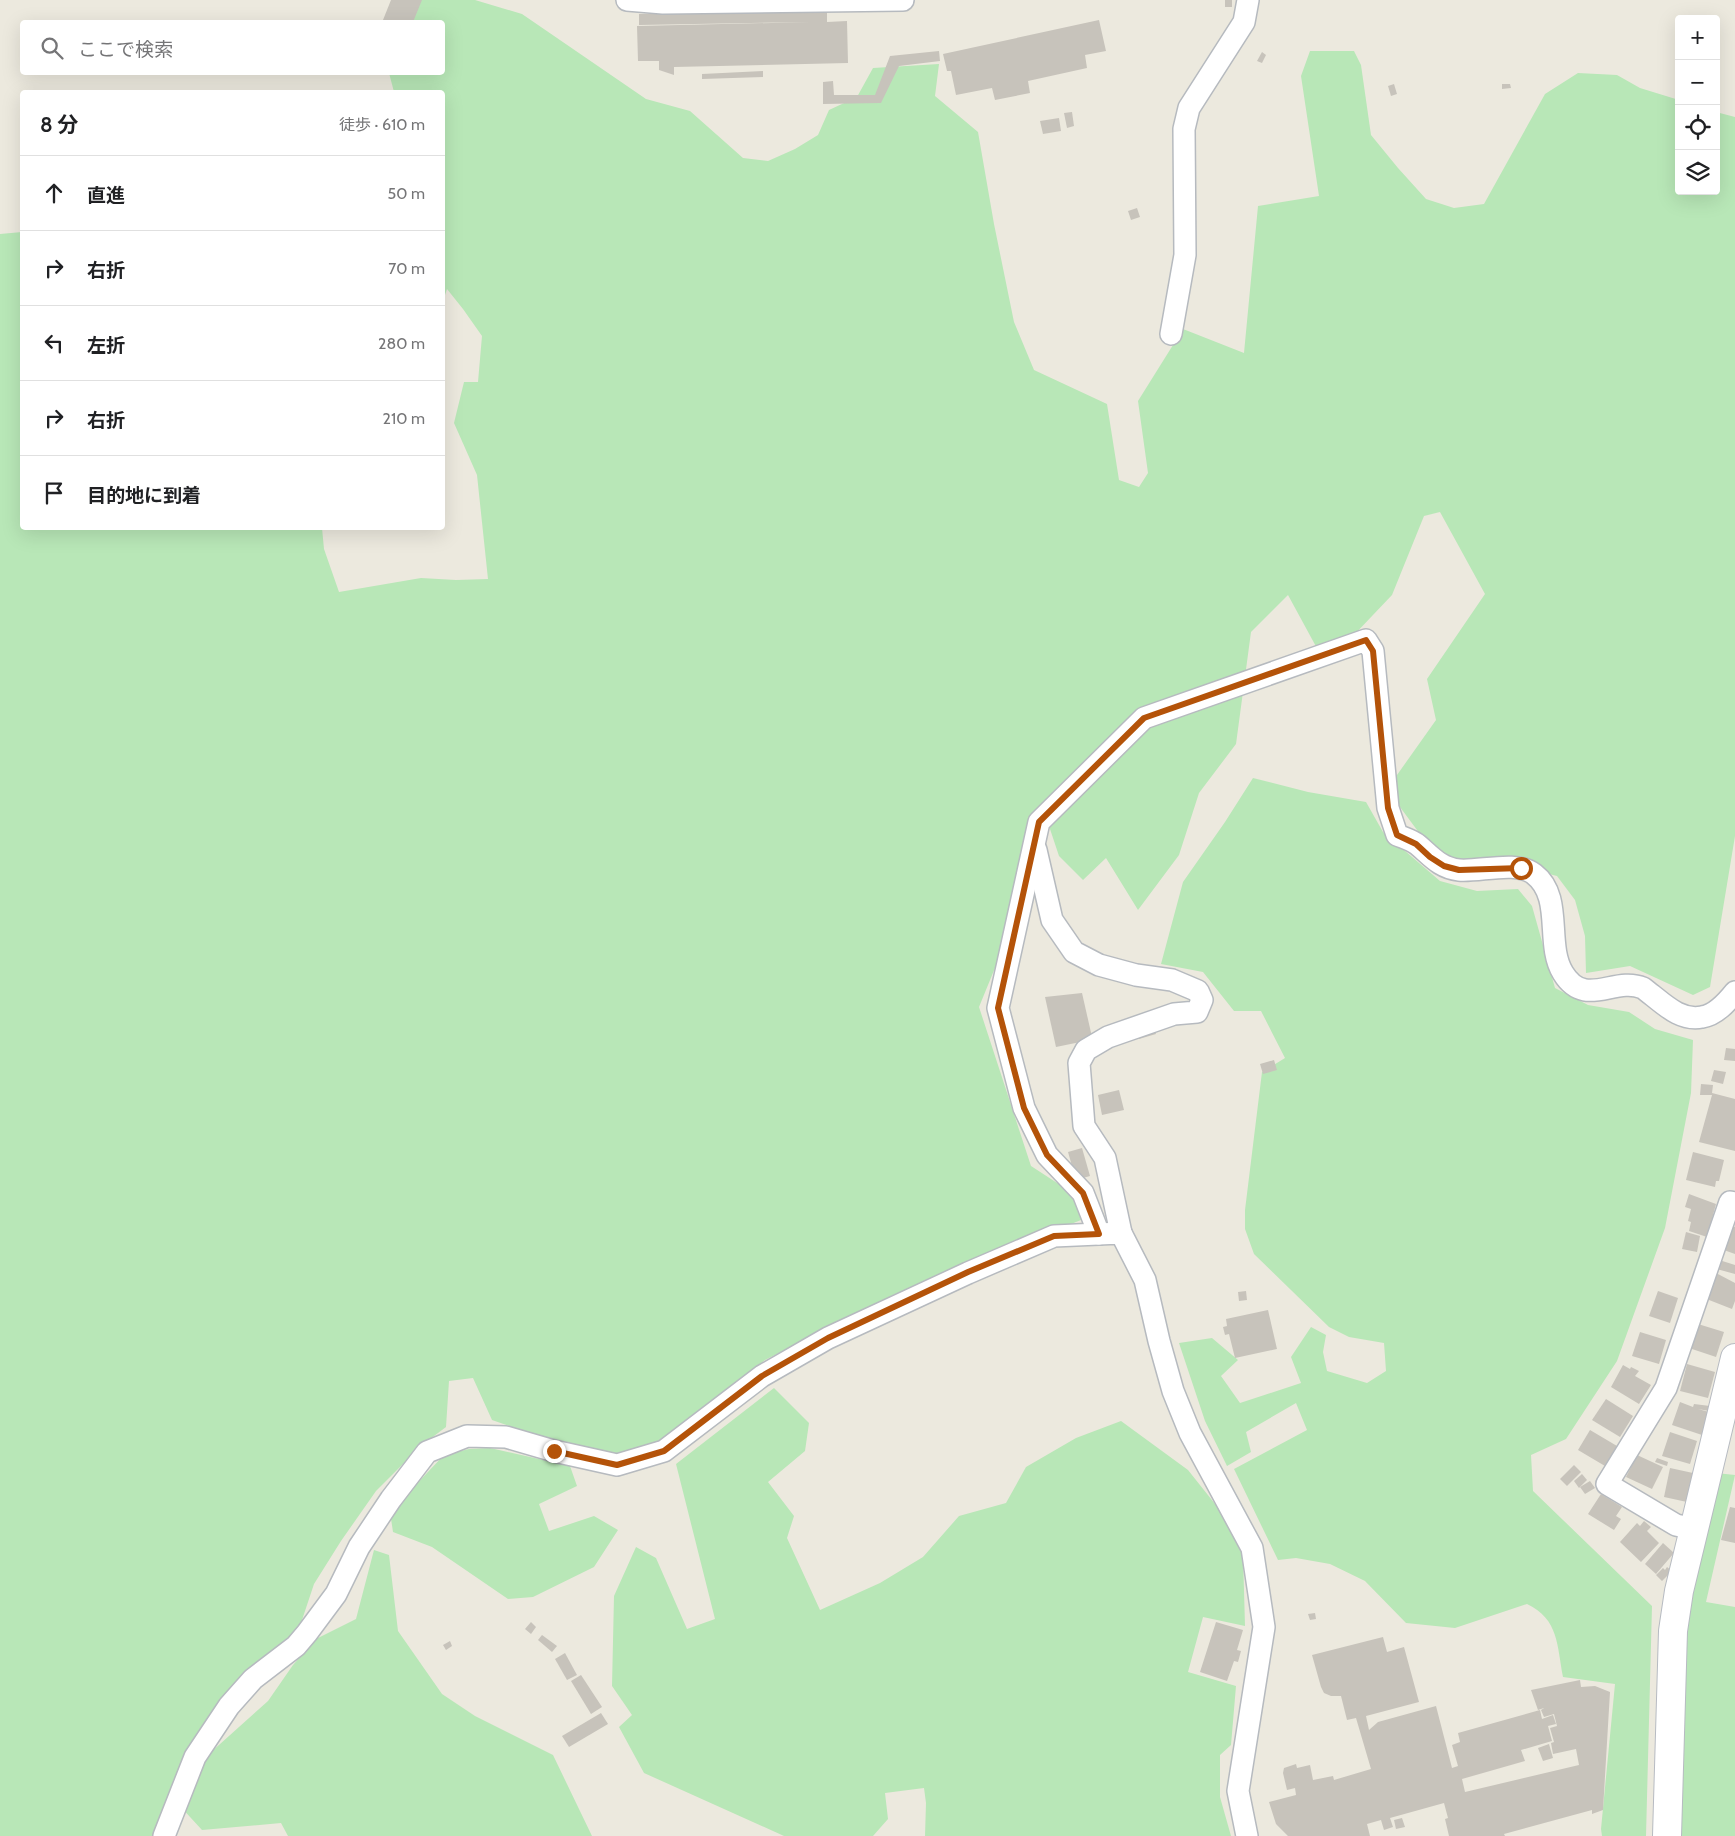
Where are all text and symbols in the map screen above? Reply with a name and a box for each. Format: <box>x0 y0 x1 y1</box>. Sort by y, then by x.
map controls <box>1675 15 1720 195</box>
button: + <box>1675 15 1720 60</box>
search box <box>20 20 445 75</box>
icon: search <box>38 34 66 62</box>
text: ここで検索 <box>78 38 173 61</box>
button: − <box>1675 60 1720 105</box>
button: locate <box>1675 105 1720 150</box>
text: 8 分 <box>40 112 78 137</box>
text: 徒歩 · 610 m <box>339 115 425 134</box>
button: layers <box>1675 150 1720 195</box>
icon: ahead <box>40 179 68 207</box>
text: 直進 <box>87 184 125 207</box>
text: 50 m <box>388 184 425 203</box>
icon: right <box>40 254 68 282</box>
text: 右折 <box>87 259 125 282</box>
text: 70 m <box>388 259 425 278</box>
icon: left <box>40 329 68 357</box>
text: 左折 <box>87 334 125 357</box>
text: 280 m <box>378 334 425 353</box>
icon: right <box>40 404 68 432</box>
text: 右折 <box>87 409 125 432</box>
text: 210 m <box>383 409 425 428</box>
icon: arrive <box>40 479 68 507</box>
text: 目的地に到着 <box>87 484 201 507</box>
route start <box>1510 857 1533 880</box>
route end <box>543 1440 566 1463</box>

